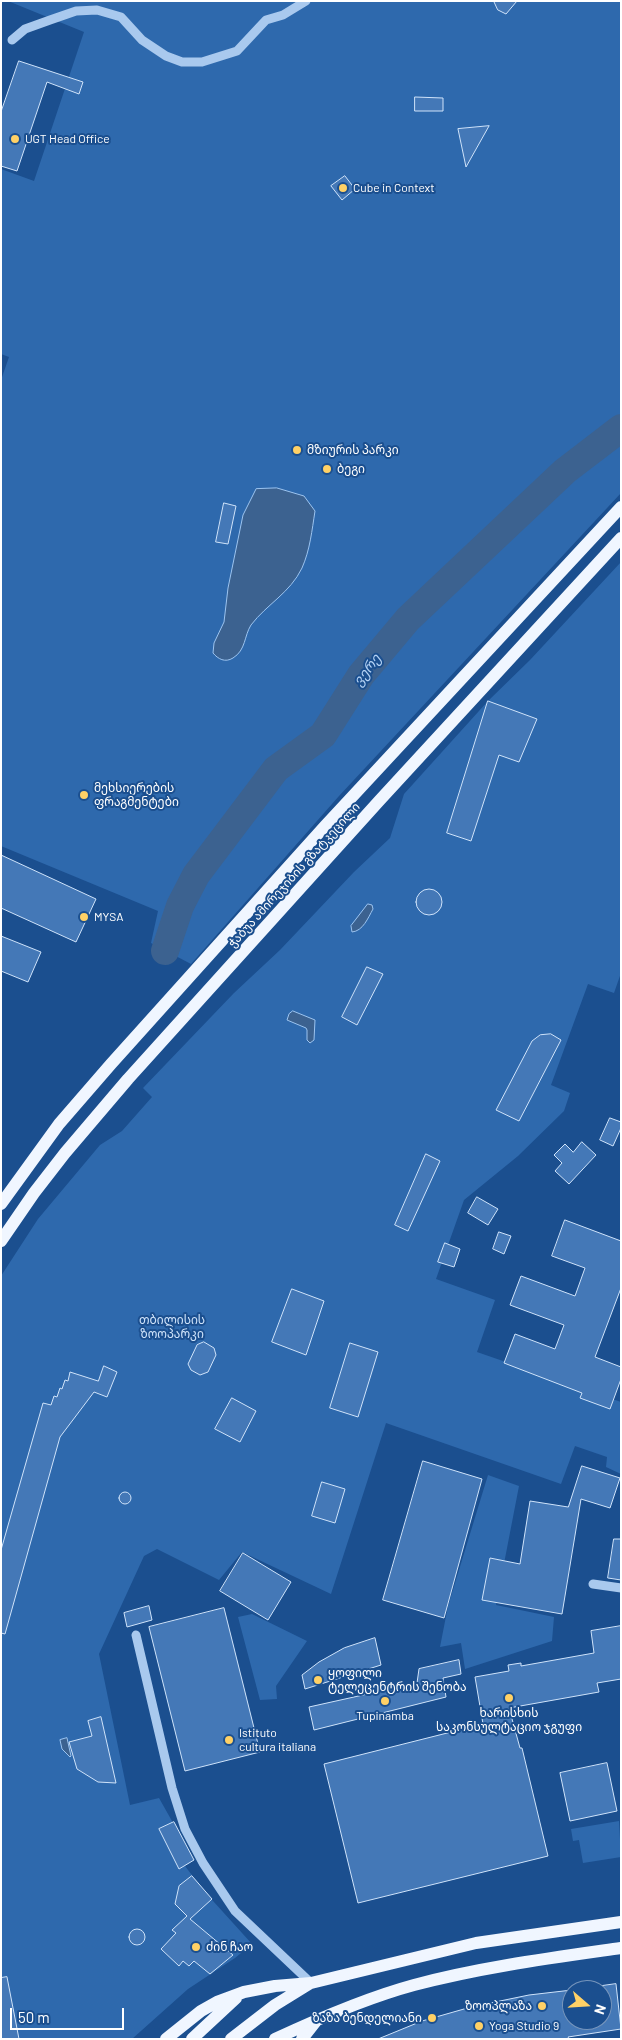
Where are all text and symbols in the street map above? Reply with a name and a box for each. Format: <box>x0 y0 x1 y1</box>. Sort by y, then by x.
place label: UGT Head Office <box>25 132 110 146</box>
marker: UGT Head Office <box>9 133 21 145</box>
place label: Cube in Context <box>353 181 435 195</box>
marker: Cube in Context <box>337 182 349 194</box>
place label: მზიურის პარკი <box>307 443 399 457</box>
marker: მზიურის პარკი <box>291 444 303 456</box>
place label: ბეგი <box>337 462 365 476</box>
marker: ბეგი <box>321 463 333 475</box>
water label: ვერე <box>350 651 384 689</box>
place label: მეხსიერების ფრაგმენტები <box>94 781 179 809</box>
marker: მეხსიერების ფრაგმენტები <box>78 789 90 801</box>
street label: ჭაბუა ამირეჯიბის გზატკეცილი <box>225 800 363 950</box>
place label: MYSA <box>94 910 124 924</box>
marker: MYSA <box>78 911 90 923</box>
park label: თბილისის ზოოპარკი <box>139 1313 205 1341</box>
place label: ყოფილი ტელეცენტრის შენობა <box>328 1666 467 1694</box>
marker: ყოფილი ტელეცენტრის შენობა <box>312 1674 324 1686</box>
marker: ხარისხის საკონსულტაციო ჯგუფი <box>503 1692 515 1704</box>
marker: Tupinamba <box>379 1695 391 1707</box>
place label: ხარისხის საკონსულტაციო ჯგუფი <box>436 1706 582 1734</box>
place label: Tupinamba <box>356 1709 414 1723</box>
place label: Istituto cultura italiana <box>239 1726 316 1754</box>
marker: Istituto cultura italiana <box>223 1734 235 1746</box>
place label: ძინ ჩაო <box>206 1940 253 1954</box>
marker: ძინ ჩაო <box>190 1941 202 1953</box>
north arrow <box>562 1980 612 2030</box>
scale bar <box>12 1998 126 2030</box>
place label: ზოოპლაზა <box>465 1999 532 2013</box>
marker: ზოოპლაზა <box>536 2000 548 2012</box>
text: N <box>591 2003 610 2017</box>
text: 50 m <box>18 2008 50 2026</box>
place label: ზაზა ბენდელიანი <box>312 2011 422 2025</box>
marker: ზაზა ბენდელიანი <box>426 2012 438 2024</box>
place label: Yoga Studio 9 <box>489 2019 559 2033</box>
marker: Yoga Studio 9 <box>473 2020 485 2032</box>

